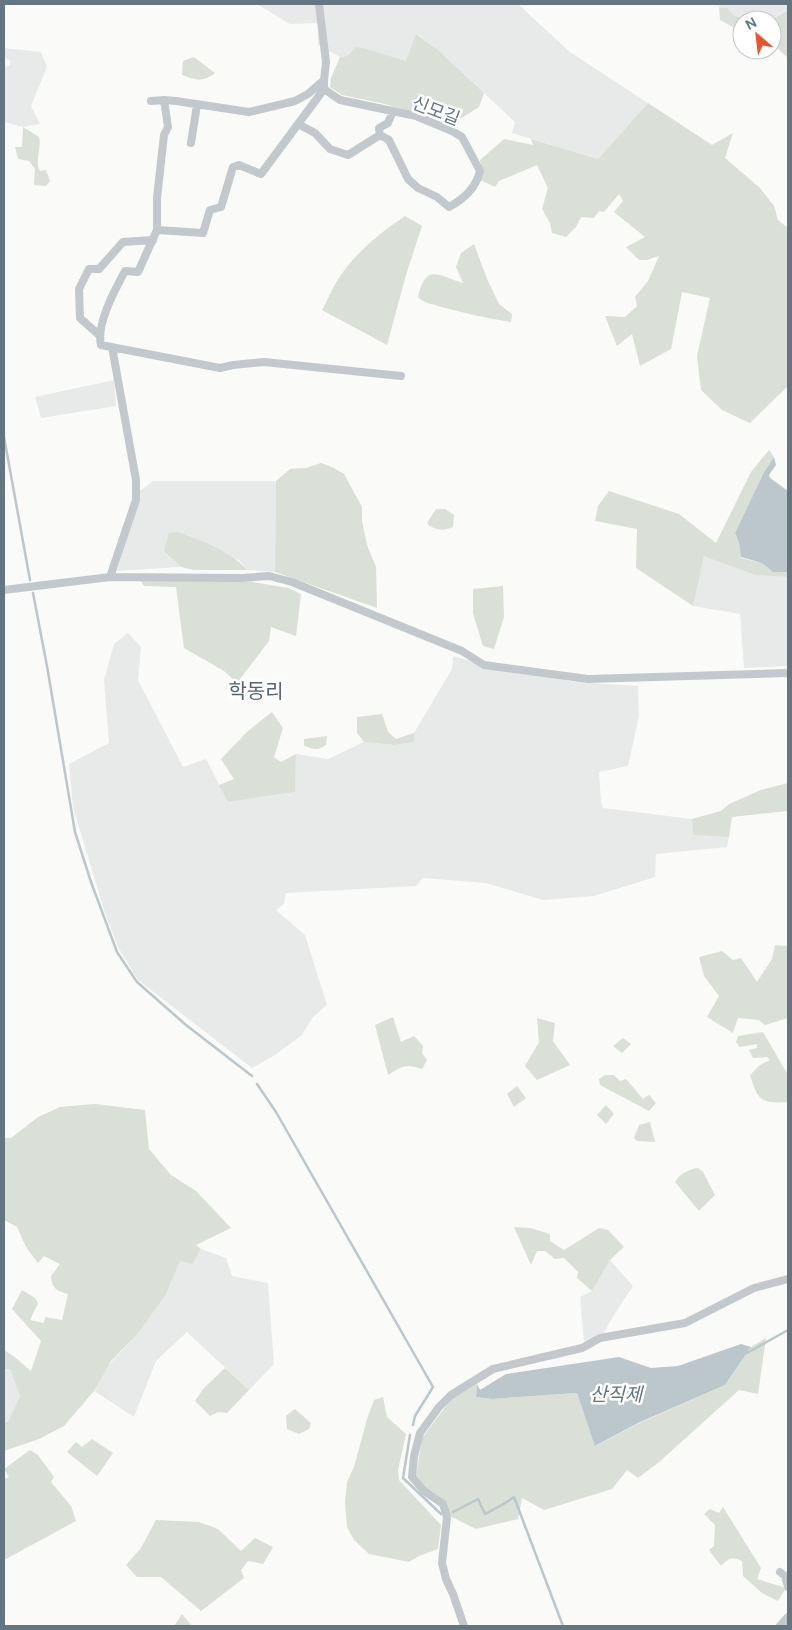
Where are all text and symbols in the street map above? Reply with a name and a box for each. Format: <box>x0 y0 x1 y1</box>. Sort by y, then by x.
north arrow <box>732 10 782 60</box>
text: N <box>742 13 760 34</box>
street label: 신모길 <box>409 91 463 131</box>
district label: 학동리 <box>228 678 284 704</box>
water label: 산직제 <box>590 1382 645 1407</box>

